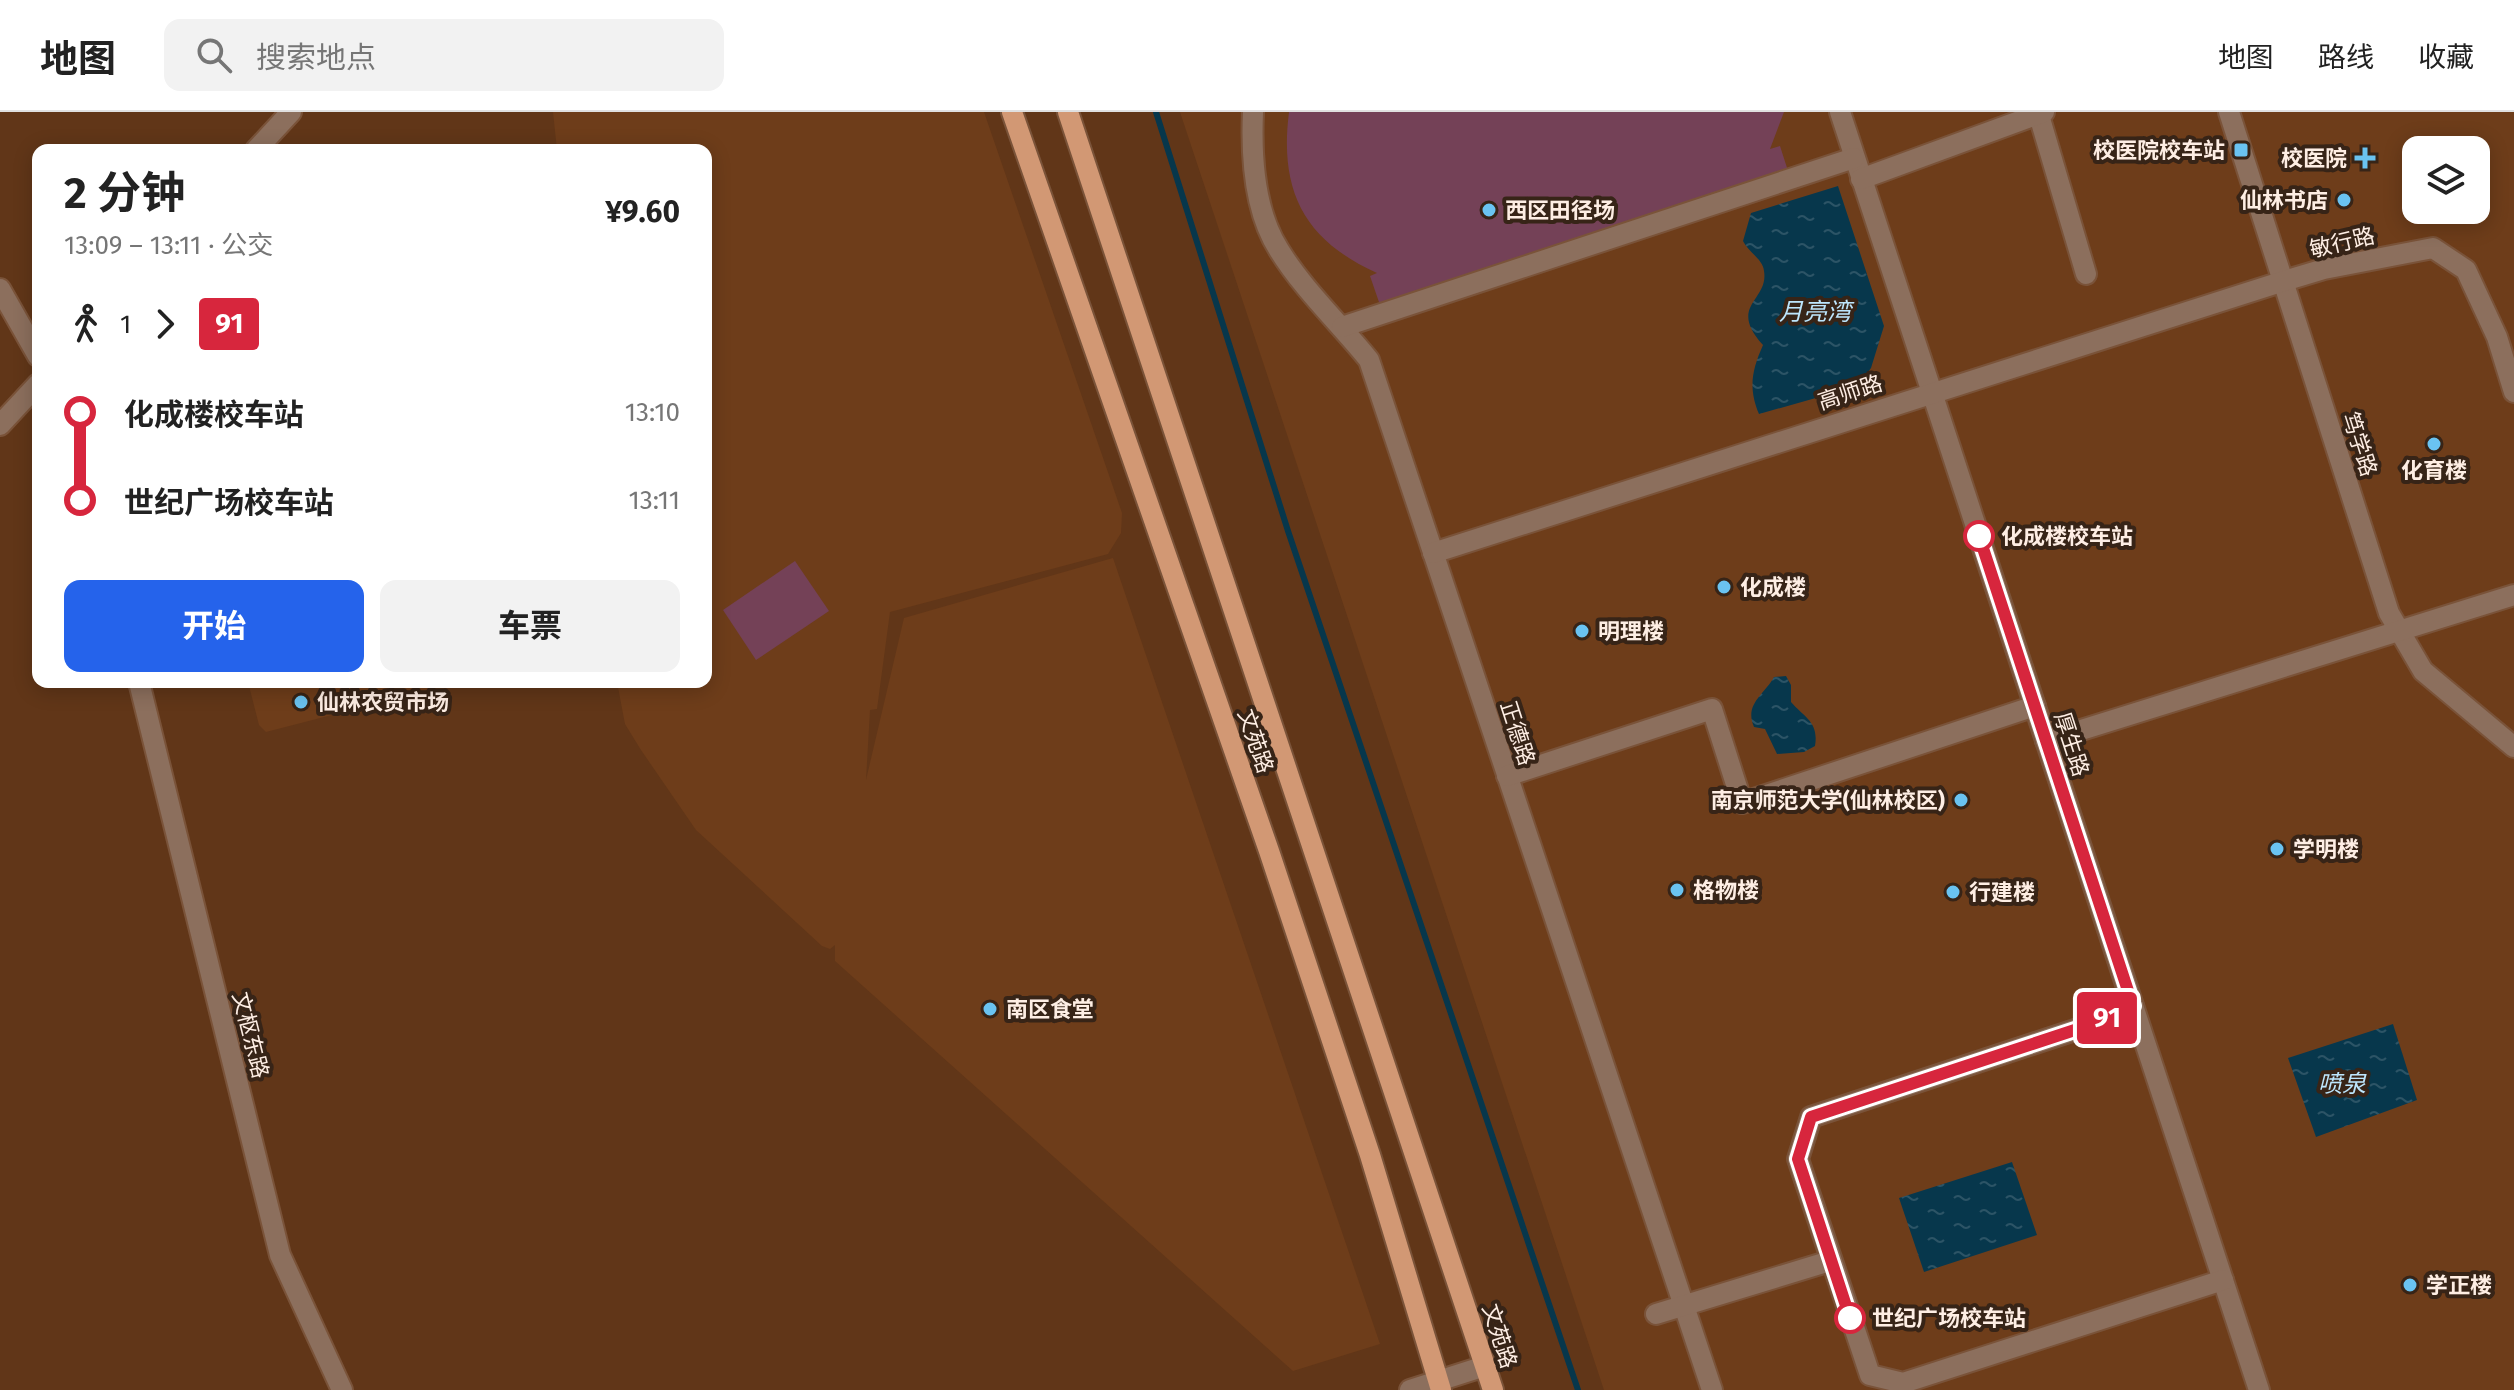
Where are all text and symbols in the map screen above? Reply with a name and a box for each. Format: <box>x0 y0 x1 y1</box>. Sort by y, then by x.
search box <box>164 19 724 91</box>
icon: search <box>192 33 236 77</box>
text: 地图 <box>40 36 116 82</box>
text: 搜索地点 <box>256 40 376 76</box>
text: 地图 <box>2218 41 2274 74</box>
text: 路线 <box>2318 41 2374 74</box>
text: 收藏 <box>2418 41 2474 74</box>
map controls <box>2402 136 2490 224</box>
button: layers <box>2402 136 2490 224</box>
place label: 校医院校车站 <box>2093 137 2225 164</box>
marker: 校医院校车站 <box>2232 141 2250 159</box>
place label: 校医院 <box>2281 145 2347 172</box>
marker: 校医院 <box>2354 147 2376 169</box>
text: 2 分钟 <box>64 167 185 220</box>
place label: 仙林书店 <box>2240 187 2328 214</box>
marker: 仙林书店 <box>2335 191 2353 209</box>
text: ¥9.60 <box>605 194 680 230</box>
place label: 西区田径场 <box>1505 197 1615 224</box>
marker: 西区田径场 <box>1480 201 1498 219</box>
street label: 敏行路 <box>2307 222 2377 263</box>
text: 13:09 – 13:11 · 公交 <box>64 230 273 261</box>
water label: 月亮湾 <box>1779 298 1855 326</box>
icon: walk <box>64 302 108 346</box>
icon: forward <box>143 302 187 346</box>
text: 91 <box>215 307 243 340</box>
text: 1 <box>120 309 131 340</box>
street label: 高师路 <box>1815 369 1886 416</box>
text: 化成楼校车站 <box>124 397 304 433</box>
text: 13:10 <box>625 397 680 428</box>
street label: 笃学路 <box>2336 409 2383 480</box>
marker: 化育楼 <box>2425 435 2443 453</box>
place label: 化育楼 <box>2401 457 2467 484</box>
text: 世纪广场校车站 <box>124 485 334 521</box>
text: 13:11 <box>628 485 680 516</box>
marker: 化成楼校车站 <box>1964 521 1994 551</box>
place label: 化成楼校车站 <box>2001 523 2133 550</box>
place label: 化成楼 <box>1740 574 1806 601</box>
marker: 化成楼 <box>1715 578 1733 596</box>
button: 开始 <box>64 580 364 672</box>
button: 车票 <box>380 580 680 672</box>
place label: 明理楼 <box>1598 618 1664 645</box>
marker: 明理楼 <box>1573 622 1591 640</box>
place label: 仙林农贸市场 <box>317 689 449 716</box>
marker: 仙林农贸市场 <box>292 693 310 711</box>
street label: 正德路 <box>1494 698 1541 769</box>
street label: 文苑路 <box>1232 706 1279 777</box>
street label: 厚生路 <box>2048 709 2095 780</box>
place label: 南京师范大学(仙林校区) <box>1711 787 1945 814</box>
marker: 南京师范大学(仙林校区) <box>1952 791 1970 809</box>
place label: 学明楼 <box>2293 836 2359 863</box>
marker: 学明楼 <box>2268 840 2286 858</box>
place label: 格物楼 <box>1693 877 1759 904</box>
place label: 行建楼 <box>1969 879 2035 906</box>
marker: 格物楼 <box>1668 881 1686 899</box>
marker: 行建楼 <box>1944 883 1962 901</box>
street label: 文枢东路 <box>227 989 274 1081</box>
line badge: 91 <box>2071 992 2143 1044</box>
place label: 南区食堂 <box>1006 996 1094 1023</box>
marker: 南区食堂 <box>981 1000 999 1018</box>
text: 91 <box>2093 1001 2121 1034</box>
water label: 喷泉 <box>2318 1070 2367 1098</box>
place label: 学正楼 <box>2426 1272 2492 1299</box>
marker: 学正楼 <box>2401 1276 2419 1294</box>
street label: 文苑路 <box>1476 1301 1523 1372</box>
marker: 世纪广场校车站 <box>1835 1303 1865 1333</box>
place label: 世纪广场校车站 <box>1872 1305 2026 1332</box>

